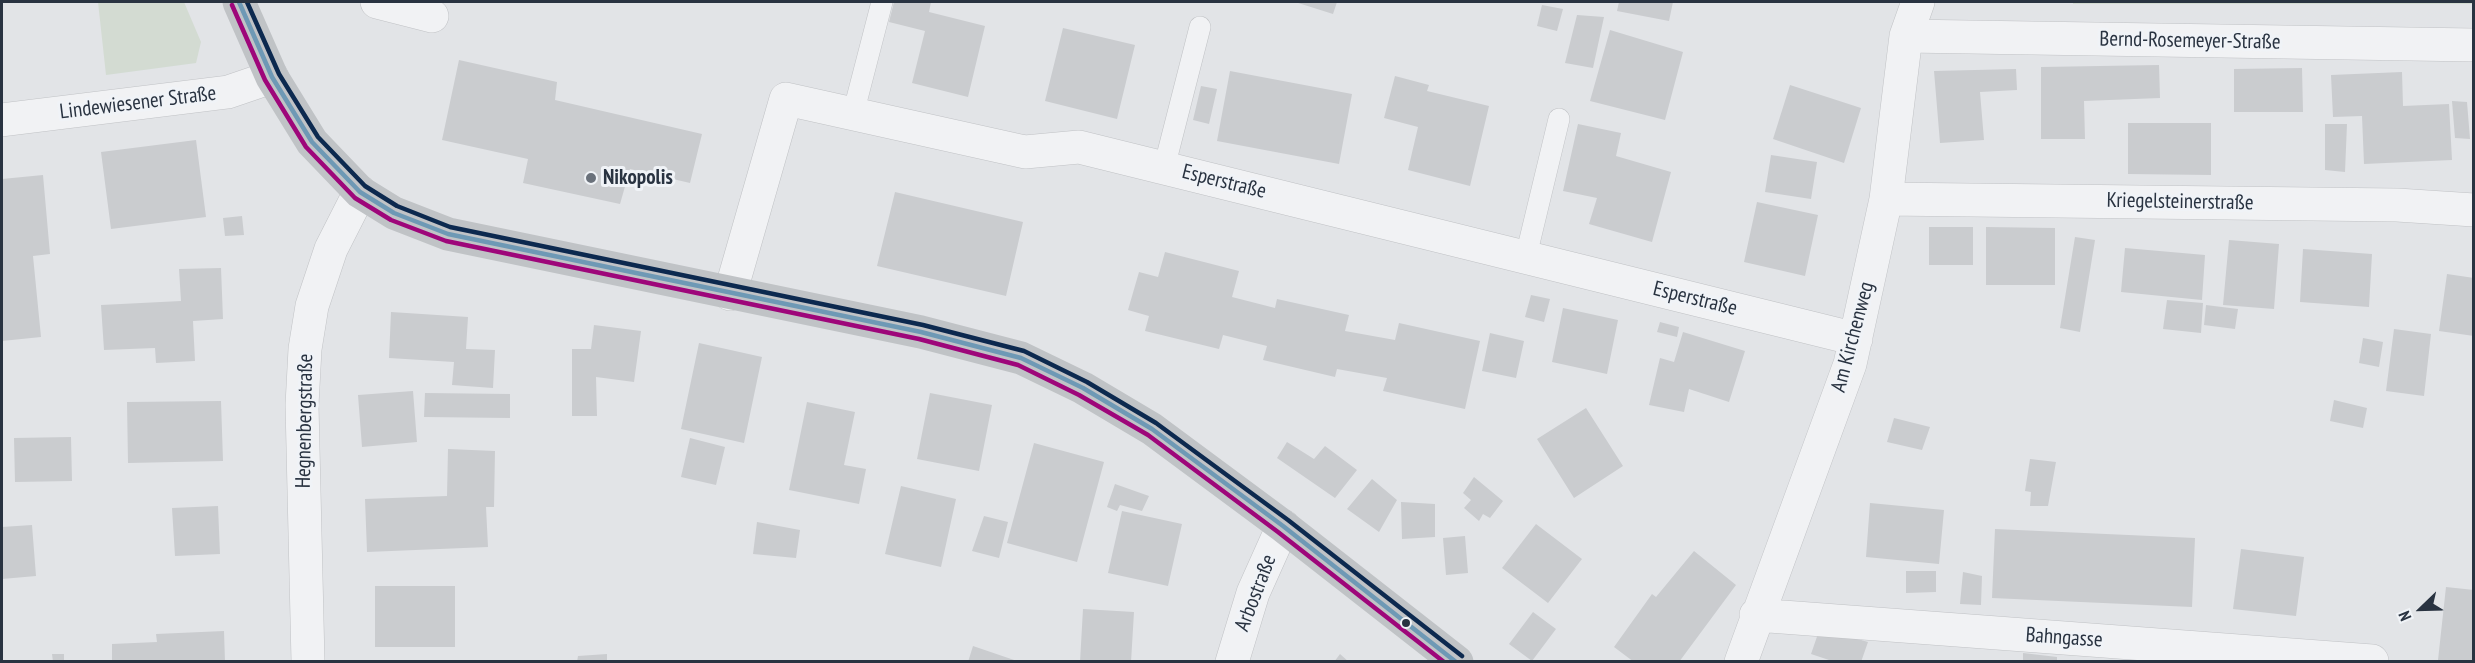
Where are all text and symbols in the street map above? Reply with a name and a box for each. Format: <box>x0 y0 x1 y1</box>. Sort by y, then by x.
street label: Bernd-Rosemeyer-Straße <box>2099 27 2281 55</box>
street label: Lindewiesener Straße <box>58 81 218 125</box>
street label: Esperstraße <box>1179 159 1269 205</box>
place label: Nikopolis <box>603 165 673 191</box>
marker: Nikopolis <box>584 171 598 185</box>
street label: Kriegelsteinerstraße <box>2106 188 2254 216</box>
street label: Esperstraße <box>1650 276 1740 322</box>
street label: Am Kirchenweg <box>1826 279 1880 395</box>
street label: Hegnenbergstraße <box>291 354 319 488</box>
street label: Arbostraße <box>1230 551 1282 635</box>
north arrow <box>2391 579 2451 639</box>
text: N <box>2394 608 2415 624</box>
unlabelled marker <box>1400 617 1412 629</box>
street label: Bahngasse <box>2025 623 2103 653</box>

